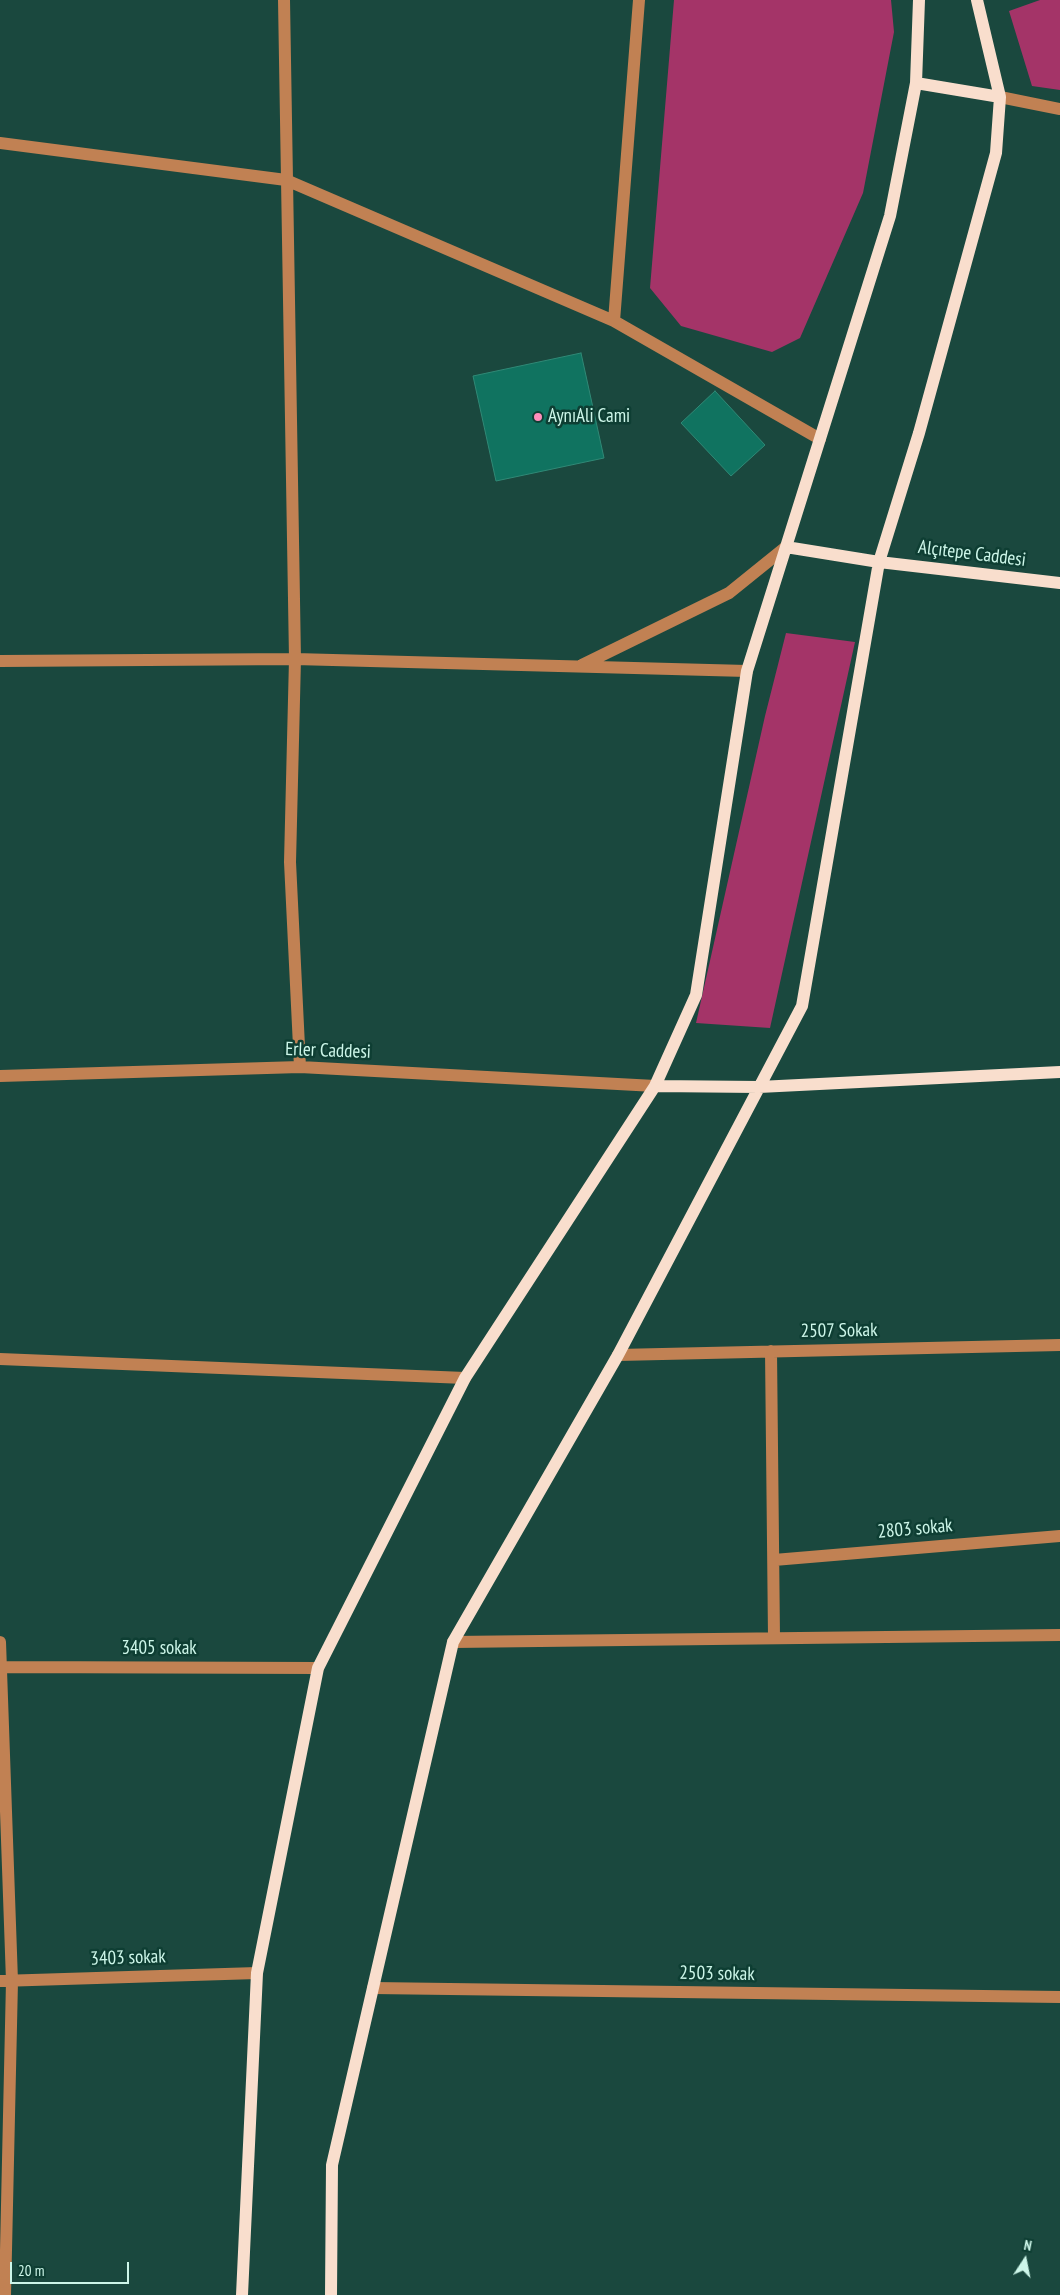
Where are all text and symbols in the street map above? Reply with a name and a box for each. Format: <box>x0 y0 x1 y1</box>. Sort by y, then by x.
place label: AynıAli Cami <box>548 406 630 428</box>
marker: AynıAli Cami <box>532 411 544 423</box>
street label: Alçıtepe Caddesi <box>917 536 1027 572</box>
street label: Erler Caddesi <box>285 1038 371 1064</box>
street label: 2507 Sokak <box>800 1319 878 1343</box>
street label: 2803 sokak <box>877 1514 953 1544</box>
street label: 3405 sokak <box>121 1638 197 1660</box>
street label: 3403 sokak <box>90 1945 166 1971</box>
street label: 2503 sokak <box>679 1962 755 1986</box>
north arrow <box>1000 2235 1050 2285</box>
text: N <box>1022 2236 1033 2255</box>
scale bar <box>12 2252 131 2284</box>
text: 20 m <box>18 2261 44 2280</box>

